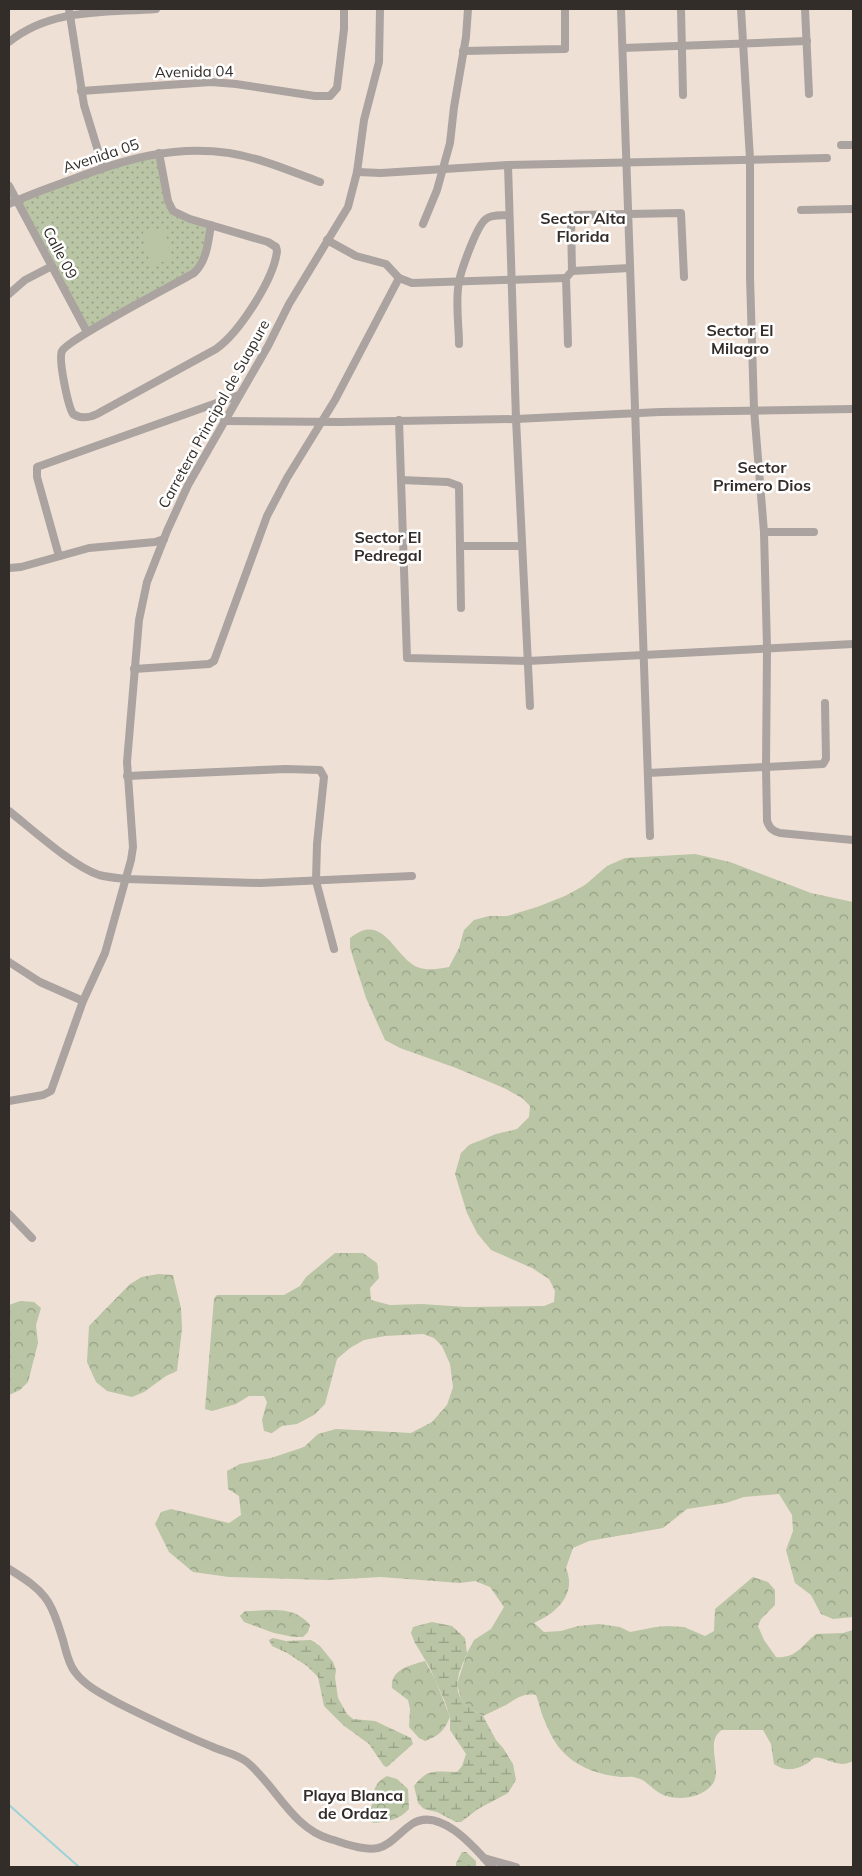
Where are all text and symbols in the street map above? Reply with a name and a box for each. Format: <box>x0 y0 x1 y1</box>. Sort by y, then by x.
street label: Avenida 04 <box>154 61 234 82</box>
street label: Avenida 05 <box>60 134 141 177</box>
district label: Sector Alta Florida <box>540 208 626 246</box>
street label: Calle 09 <box>39 223 82 282</box>
street label: Carretera Principal de Suapure <box>154 316 273 511</box>
district label: Sector El Milagro <box>706 320 774 358</box>
district label: Sector Primero Dios <box>713 457 811 495</box>
district label: Sector El Pedregal <box>354 527 422 565</box>
district label: Playa Blanca de Ordaz <box>303 1785 403 1823</box>

